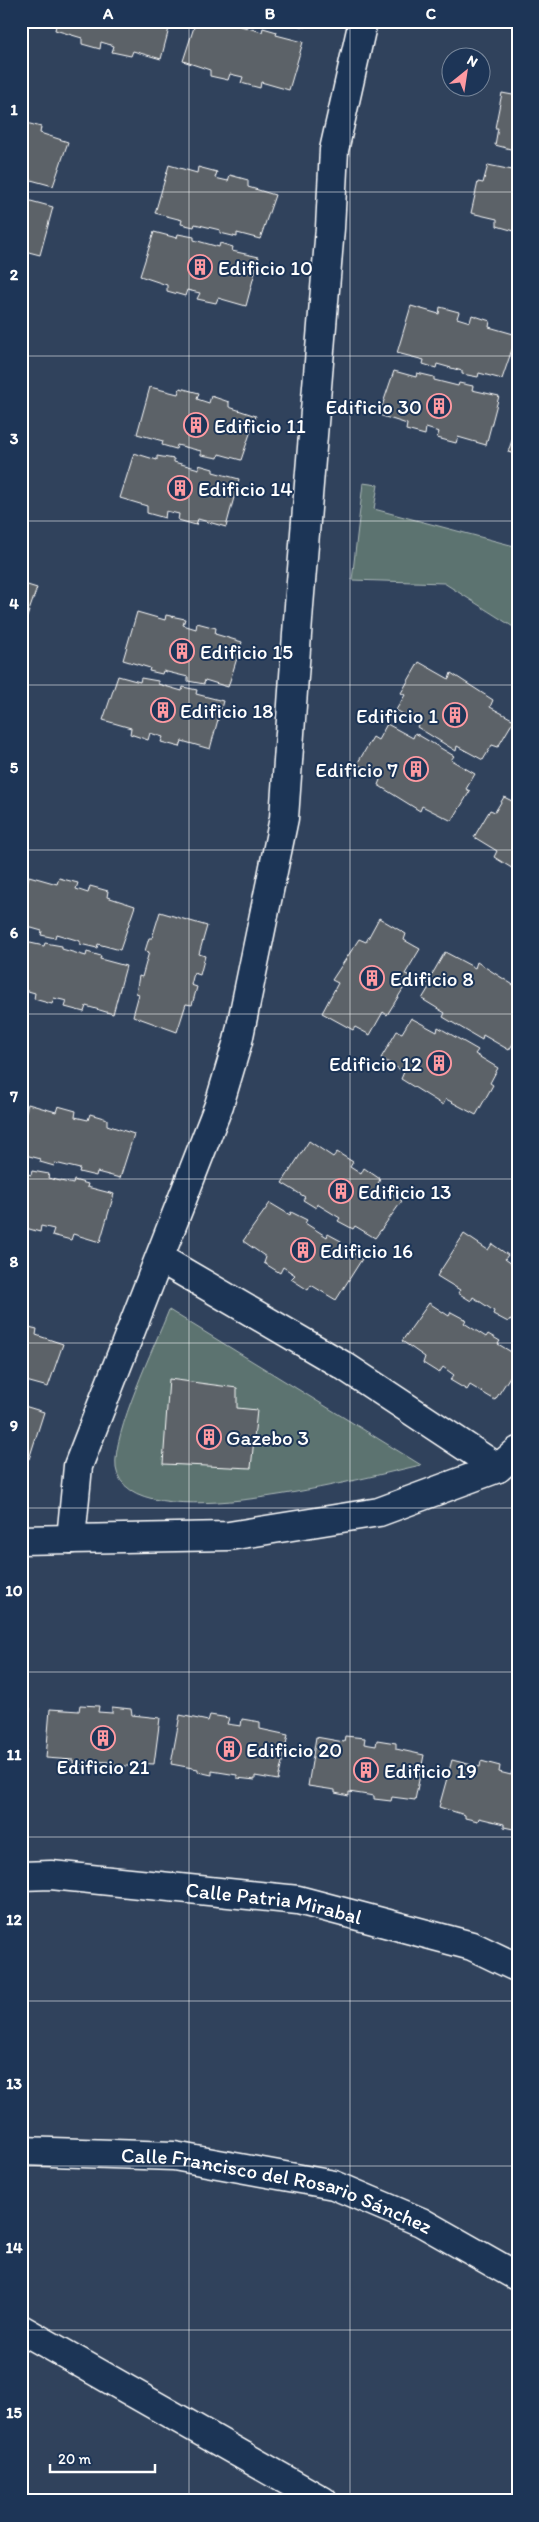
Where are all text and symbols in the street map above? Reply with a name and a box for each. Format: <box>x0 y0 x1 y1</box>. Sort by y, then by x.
text: A <box>102 4 114 23</box>
text: B <box>265 4 276 23</box>
text: C <box>426 4 437 23</box>
north arrow <box>442 48 492 98</box>
text: N <box>464 51 481 71</box>
text: 1 <box>10 100 18 119</box>
building icon: Edificio 10 <box>187 254 213 280</box>
place label: Edificio 10 <box>218 255 313 280</box>
text: 2 <box>10 265 19 284</box>
building icon: Edificio 30 <box>426 393 452 419</box>
place label: Edificio 30 <box>325 394 422 419</box>
building icon: Edificio 11 <box>183 412 209 438</box>
place label: Edificio 11 <box>214 413 306 438</box>
text: 3 <box>10 429 19 448</box>
building icon: Edificio 14 <box>167 475 193 501</box>
place label: Edificio 14 <box>198 476 293 501</box>
text: 4 <box>9 594 19 613</box>
building icon: Edificio 15 <box>169 638 195 664</box>
place label: Edificio 15 <box>200 639 293 664</box>
building icon: Edificio 18 <box>150 697 176 723</box>
place label: Edificio 18 <box>180 698 273 723</box>
building icon: Edificio 1 <box>442 702 468 728</box>
place label: Edificio 1 <box>356 703 438 728</box>
building icon: Edificio 7 <box>403 756 429 782</box>
place label: Edificio 7 <box>315 757 398 782</box>
text: 5 <box>10 758 19 777</box>
text: 6 <box>10 923 19 942</box>
building icon: Edificio 8 <box>359 965 385 991</box>
place label: Edificio 8 <box>390 966 474 991</box>
building icon: Edificio 12 <box>426 1050 452 1076</box>
place label: Edificio 12 <box>329 1051 422 1076</box>
text: 7 <box>9 1087 18 1106</box>
building icon: Edificio 13 <box>328 1178 354 1204</box>
place label: Edificio 13 <box>358 1179 451 1204</box>
building icon: Edificio 16 <box>290 1237 316 1263</box>
place label: Edificio 16 <box>320 1238 413 1263</box>
text: 8 <box>10 1252 19 1271</box>
text: 9 <box>10 1416 18 1435</box>
building icon: Gazebo 3 <box>196 1424 222 1450</box>
place label: Gazebo 3 <box>226 1425 309 1450</box>
text: 10 <box>5 1581 23 1600</box>
building icon: Edificio 21 <box>90 1725 116 1751</box>
building icon: Edificio 20 <box>216 1736 242 1762</box>
place label: Edificio 20 <box>246 1737 342 1762</box>
text: 11 <box>7 1745 22 1764</box>
place label: Edificio 21 <box>56 1754 150 1779</box>
building icon: Edificio 19 <box>353 1757 379 1783</box>
place label: Edificio 19 <box>384 1758 477 1783</box>
street label: Calle Patria Mirabal <box>185 1876 365 1929</box>
text: 12 <box>6 1910 23 1929</box>
text: 13 <box>6 2074 22 2093</box>
street label: Calle Francisco del Rosario Sánchez <box>121 2142 437 2239</box>
text: 14 <box>5 2238 23 2257</box>
text: 15 <box>6 2403 23 2422</box>
scale bar <box>50 2442 155 2474</box>
text: 20 m <box>58 2450 92 2468</box>

